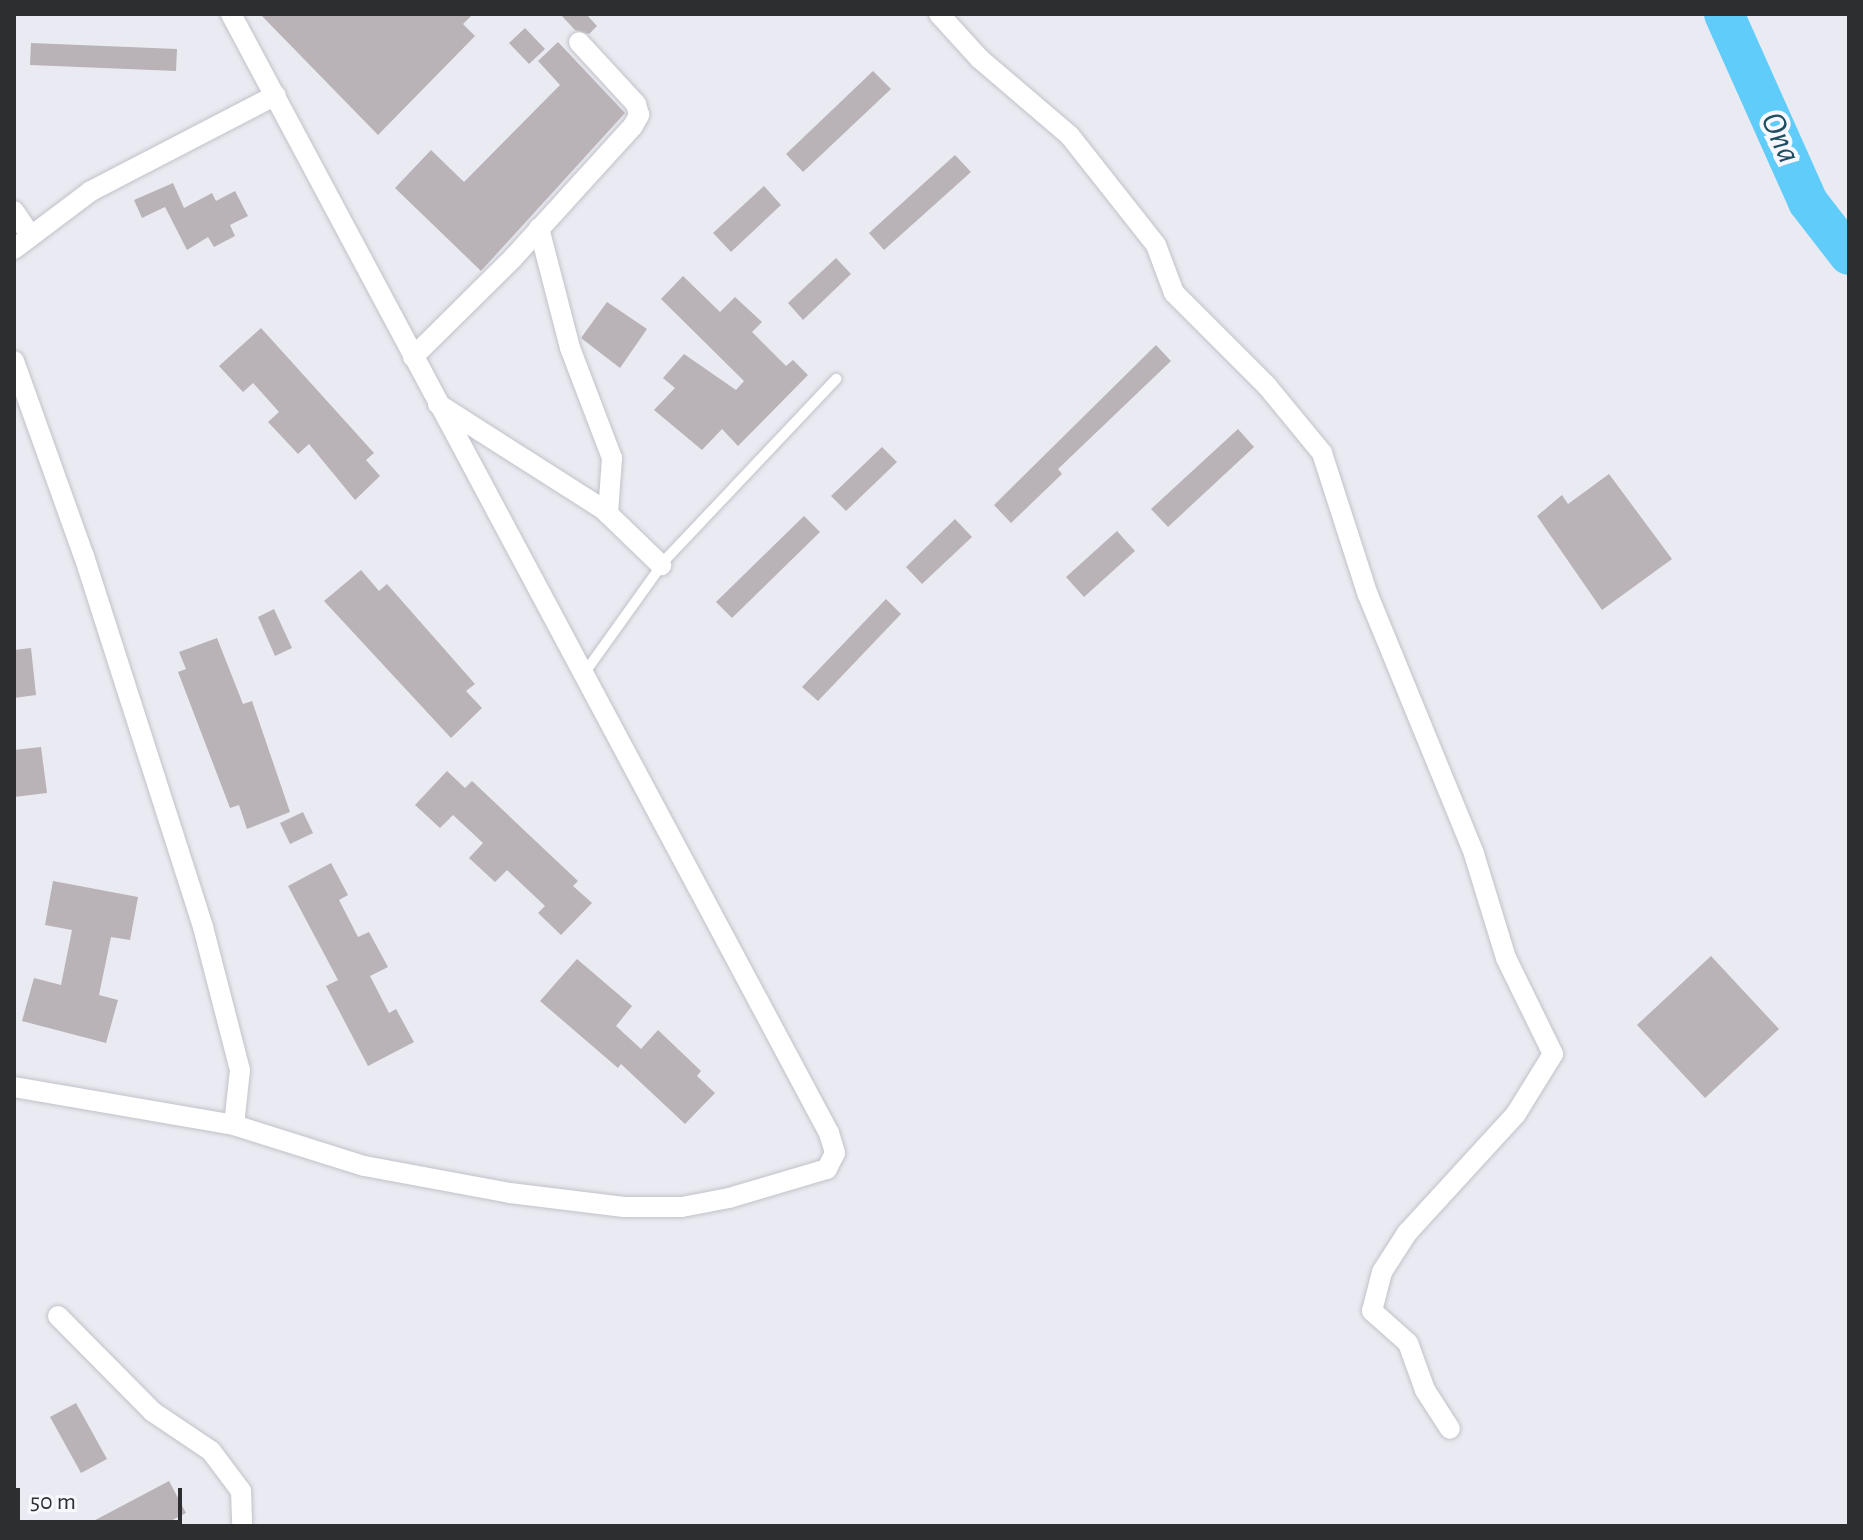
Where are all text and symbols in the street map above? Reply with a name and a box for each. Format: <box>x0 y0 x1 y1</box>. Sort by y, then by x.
water label: Ona <box>1751 106 1809 170</box>
scale bar <box>20 1472 186 1522</box>
text: 50 m <box>30 1490 76 1514</box>

